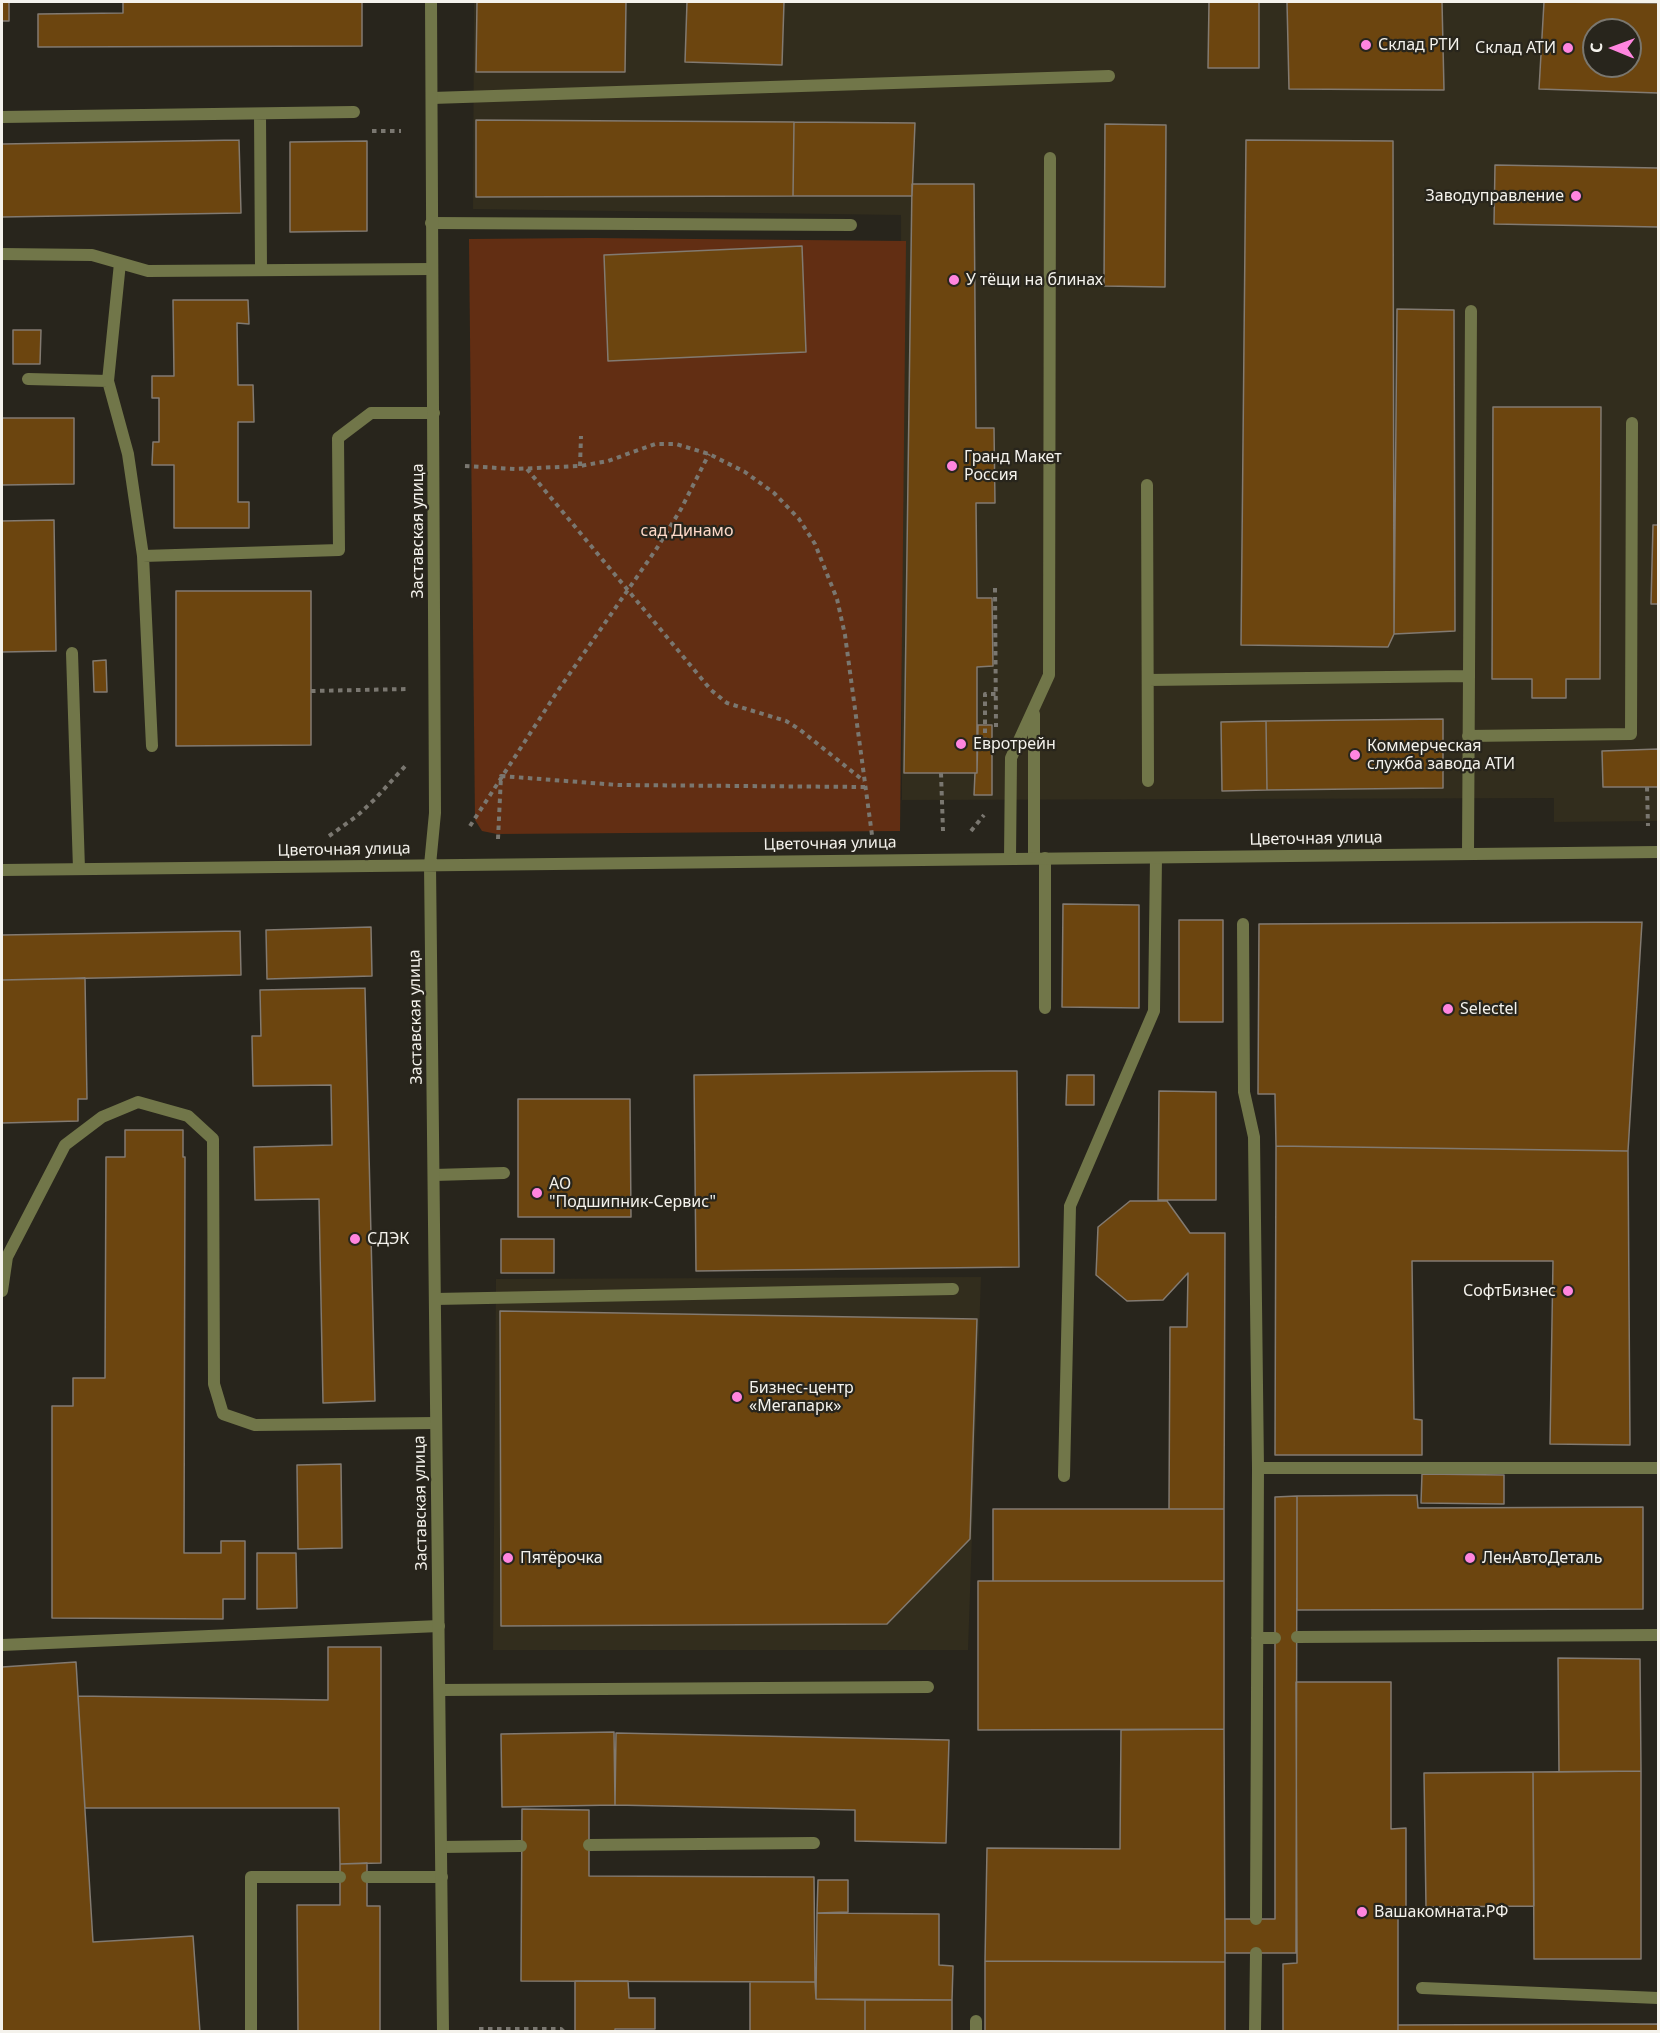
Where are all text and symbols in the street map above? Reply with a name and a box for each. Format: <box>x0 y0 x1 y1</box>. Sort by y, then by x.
north arrow <box>1582 18 1642 78</box>
place label: Склад РТИ <box>1378 35 1460 55</box>
marker: Склад РТИ <box>1359 38 1373 52</box>
place label: Склад АТИ <box>1475 38 1556 58</box>
marker: Склад АТИ <box>1561 41 1575 55</box>
text: С <box>1585 42 1607 53</box>
place label: Заводуправление <box>1426 186 1564 206</box>
marker: Заводуправление <box>1569 189 1583 203</box>
place label: У тёщи на блинах <box>966 270 1103 290</box>
marker: У тёщи на блинах <box>947 273 961 287</box>
place label: Гранд Макет Россия <box>964 447 1062 485</box>
marker: Гранд Макет Россия <box>945 459 959 473</box>
street label: Заставская улица <box>408 463 428 599</box>
park label: сад Динамо <box>641 521 733 541</box>
place label: Евротрейн <box>973 734 1056 754</box>
place label: Коммерческая служба завода АТИ <box>1367 736 1515 774</box>
marker: Евротрейн <box>954 737 968 751</box>
marker: Коммерческая служба завода АТИ <box>1348 748 1362 762</box>
street label: Цветочная улица <box>1249 828 1383 850</box>
street label: Цветочная улица <box>763 833 897 855</box>
street label: Цветочная улица <box>277 839 411 861</box>
street label: Заставская улица <box>405 949 427 1085</box>
place label: Selectel <box>1460 999 1518 1019</box>
marker: Selectel <box>1441 1002 1455 1016</box>
place label: АО "Подшипник-Сервис" <box>549 1174 716 1212</box>
marker: АО "Подшипник-Сервис" <box>530 1186 544 1200</box>
place label: СДЭК <box>367 1229 409 1249</box>
marker: СДЭК <box>348 1232 362 1246</box>
place label: СофтБизнес <box>1463 1281 1556 1301</box>
marker: СофтБизнес <box>1561 1284 1575 1298</box>
place label: Бизнес-центр «Мегапарк» <box>749 1378 854 1416</box>
marker: Бизнес-центр «Мегапарк» <box>730 1390 744 1404</box>
street label: Заставская улица <box>410 1435 432 1571</box>
place label: Пятёрочка <box>520 1548 603 1568</box>
place label: ЛенАвтоДеталь <box>1482 1548 1602 1568</box>
marker: Пятёрочка <box>501 1551 515 1565</box>
marker: ЛенАвтоДеталь <box>1463 1551 1477 1565</box>
place label: Вашакомната.РФ <box>1374 1902 1508 1922</box>
marker: Вашакомната.РФ <box>1355 1905 1369 1919</box>

